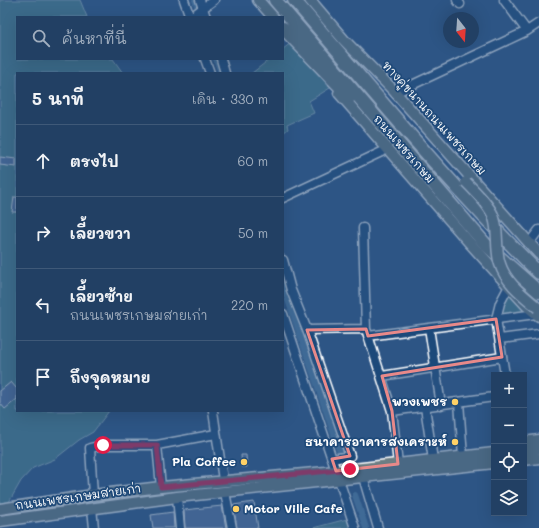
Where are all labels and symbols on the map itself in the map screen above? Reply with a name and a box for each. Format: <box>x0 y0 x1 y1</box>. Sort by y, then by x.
north arrow <box>443 12 479 48</box>
street label: ทางคู่ขนานถนนเพชรเกษม <box>379 58 489 178</box>
street label: ถนนเพชรเกษม <box>370 112 438 186</box>
place label: พวงเพชร <box>392 393 447 409</box>
marker: พวงเพชร <box>450 397 460 407</box>
place label: ธนาคารอาคารสงเคราะห์ <box>305 433 448 449</box>
route start <box>94 436 112 454</box>
marker: ธนาคารอาคารสงเคราะห์ <box>450 437 460 447</box>
place label: Pla Coffee <box>172 453 236 469</box>
marker: Pla Coffee <box>239 457 249 467</box>
route end <box>341 460 359 478</box>
street label: ถนนเพชรเกษมสายเก่า <box>14 479 142 513</box>
place label: Motor Ville Cafe <box>244 500 343 516</box>
marker: Motor Ville Cafe <box>231 504 241 514</box>

